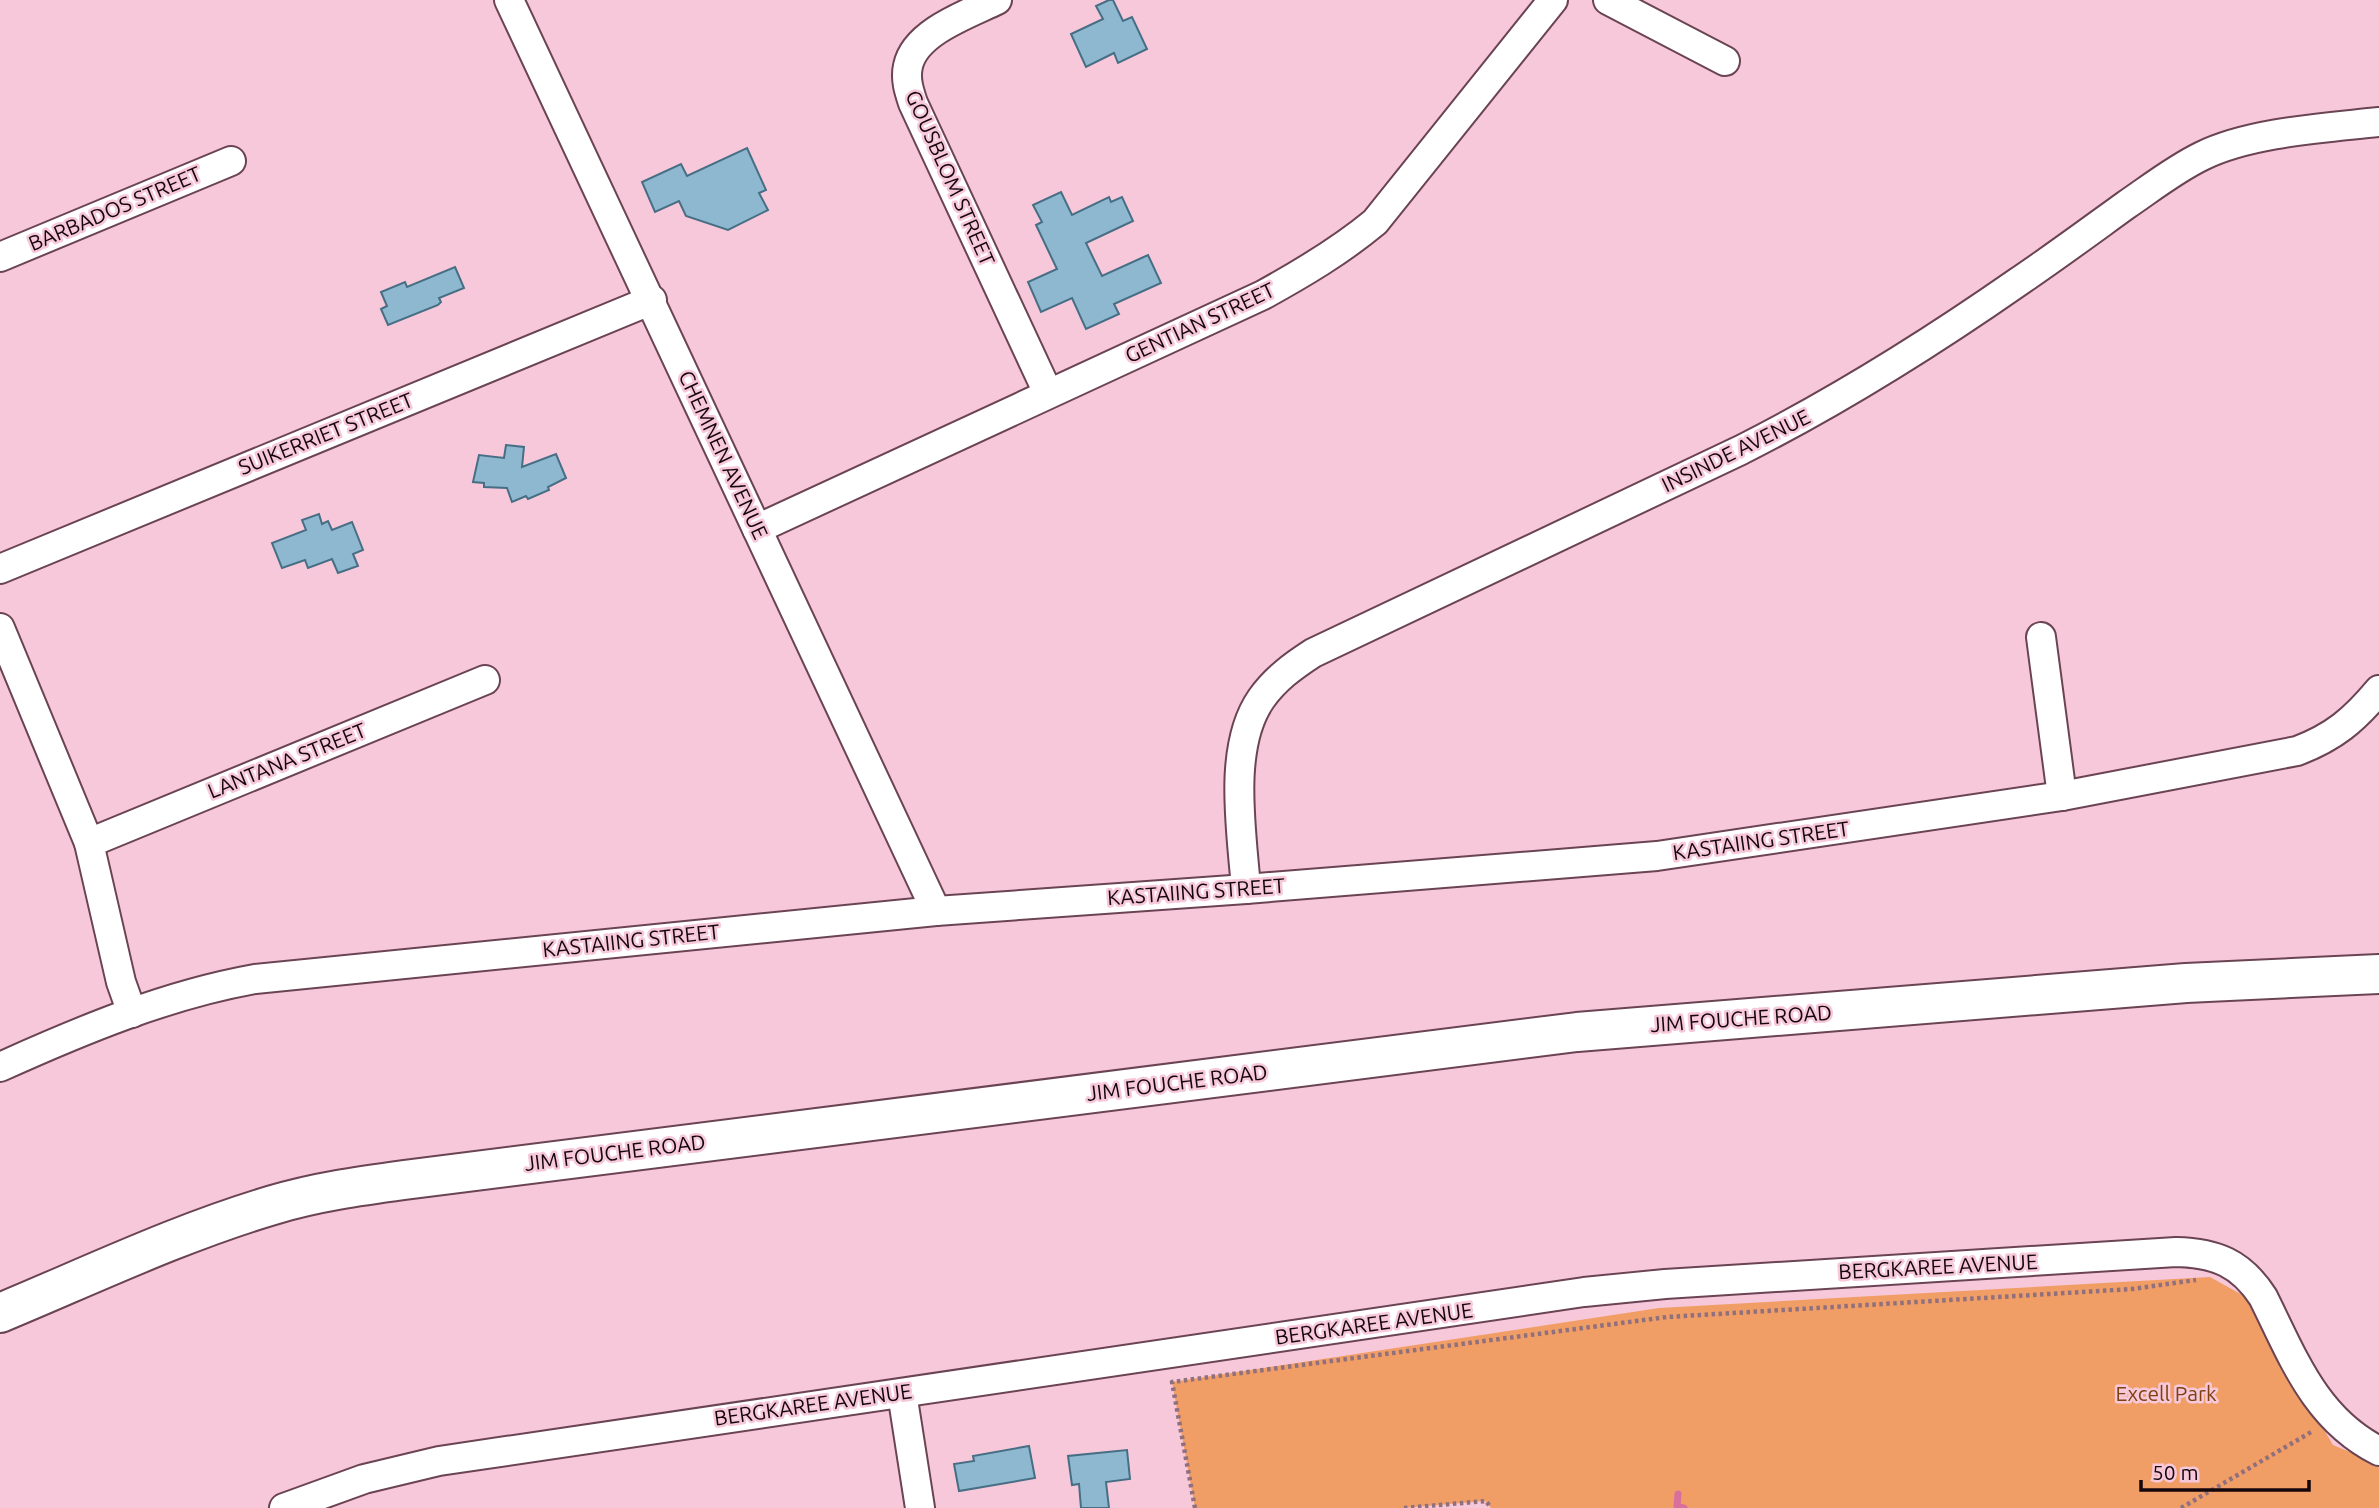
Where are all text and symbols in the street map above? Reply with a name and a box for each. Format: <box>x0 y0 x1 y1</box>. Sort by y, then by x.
street label: GOUSBLOM STREET <box>901 86 1000 269</box>
street label: BARBADOS STREET <box>25 161 205 255</box>
street label: GENTIAN STREET <box>1121 277 1278 367</box>
street label: CHEMNEN AVENUE <box>674 367 773 543</box>
street label: SUIKERRIET STREET <box>235 387 417 479</box>
street label: INSINDE AVENUE <box>1658 404 1814 496</box>
street label: LANTANA STREET <box>204 717 370 803</box>
street label: KASTAIING STREET <box>1671 816 1851 864</box>
street label: KASTAIING STREET <box>1106 873 1286 909</box>
street label: KASTAIING STREET <box>541 919 721 961</box>
street label: JIM FOUCHE ROAD <box>1649 1000 1833 1036</box>
street label: JIM FOUCHE ROAD <box>1085 1059 1269 1105</box>
street label: JIM FOUCHE ROAD <box>523 1129 707 1175</box>
street label: BERGKAREE AVENUE <box>1838 1249 2038 1283</box>
street label: BERGKAREE AVENUE <box>1273 1297 1474 1349</box>
street label: BERGKAREE AVENUE <box>712 1378 913 1430</box>
park label: Excell Park <box>2115 1381 2217 1405</box>
scale bar <box>2141 1448 2309 1492</box>
text: 50 m <box>2152 1460 2199 1484</box>

